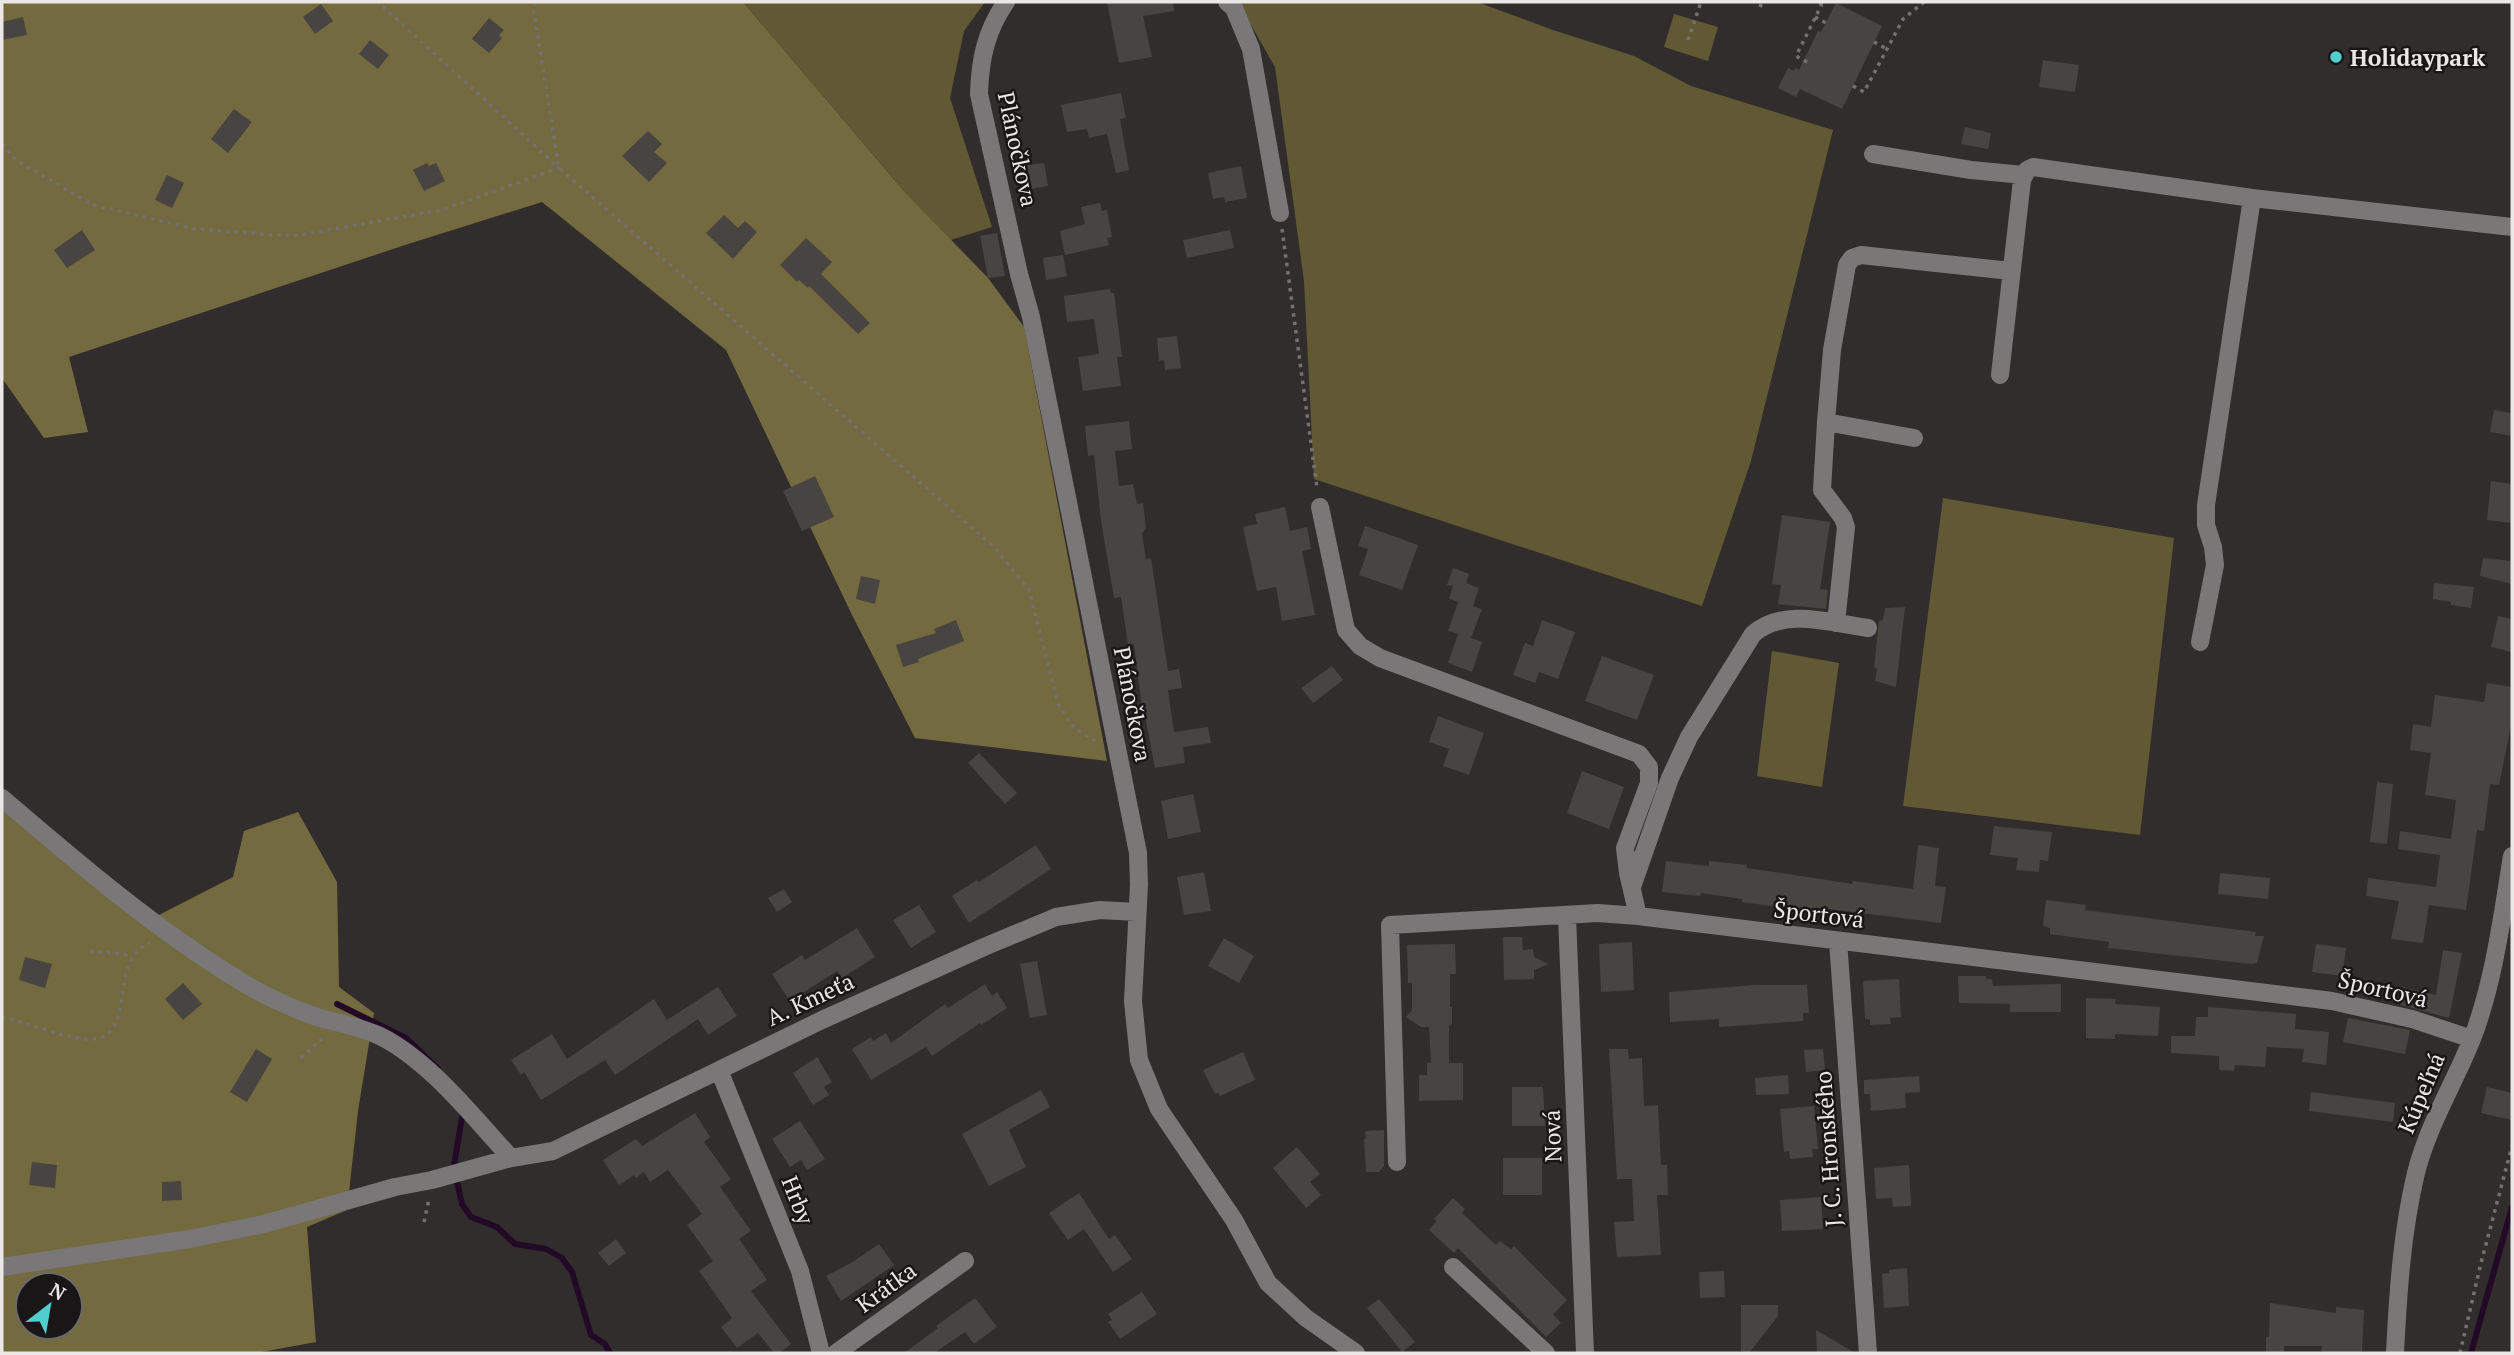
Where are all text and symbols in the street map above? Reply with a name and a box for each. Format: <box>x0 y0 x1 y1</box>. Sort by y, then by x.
place label: Holidaypark <box>2350 42 2486 73</box>
marker: Holidaypark <box>2328 49 2344 65</box>
street label: Plánočkova <box>991 89 1045 210</box>
street label: Plánočkova <box>1107 644 1159 765</box>
street label: Športová <box>1772 893 1866 935</box>
street label: Športová <box>2335 964 2431 1014</box>
street label: A. Kmeťa <box>761 965 859 1033</box>
street label: Kúpeľná <box>2390 1048 2452 1138</box>
street label: J. C. Hronského <box>1807 1070 1849 1228</box>
street label: Nová <box>1536 1109 1568 1163</box>
street label: Hrby <box>774 1171 822 1229</box>
street label: Krátka <box>850 1254 923 1319</box>
north arrow <box>14 1271 84 1341</box>
text: N <box>45 1277 71 1306</box>

